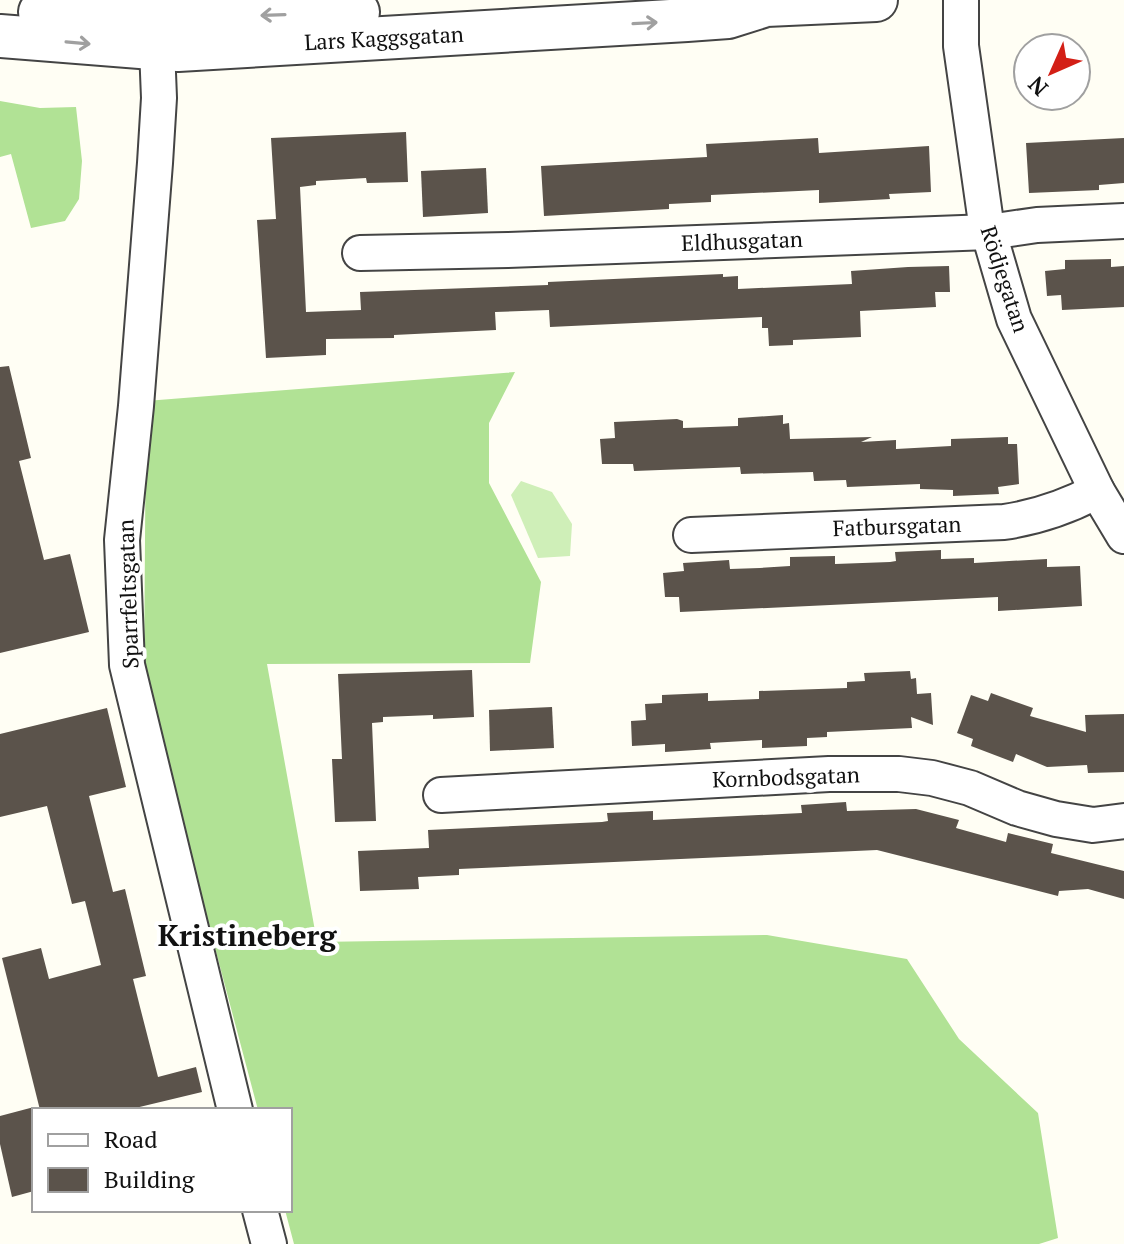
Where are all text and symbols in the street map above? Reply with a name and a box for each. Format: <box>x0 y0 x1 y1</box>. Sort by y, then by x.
one-way arrow <box>260 7 287 22</box>
one-way arrow <box>631 15 658 30</box>
street label: Lars Kaggsgatan <box>304 19 464 56</box>
north arrow <box>1012 32 1092 112</box>
one-way arrow <box>64 36 91 51</box>
text: N <box>1021 70 1054 103</box>
street label: Rödjegatan <box>975 222 1036 336</box>
street label: Eldhusgatan <box>681 224 803 257</box>
street label: Fatbursgatan <box>832 509 962 542</box>
street label: Sparrfeltsgatan <box>110 519 145 669</box>
street label: Kornbodsgatan <box>712 759 860 794</box>
district label: Kristineberg <box>158 915 337 955</box>
legend <box>32 1108 292 1212</box>
text: Road <box>104 1123 158 1155</box>
text: Building <box>104 1163 195 1195</box>

